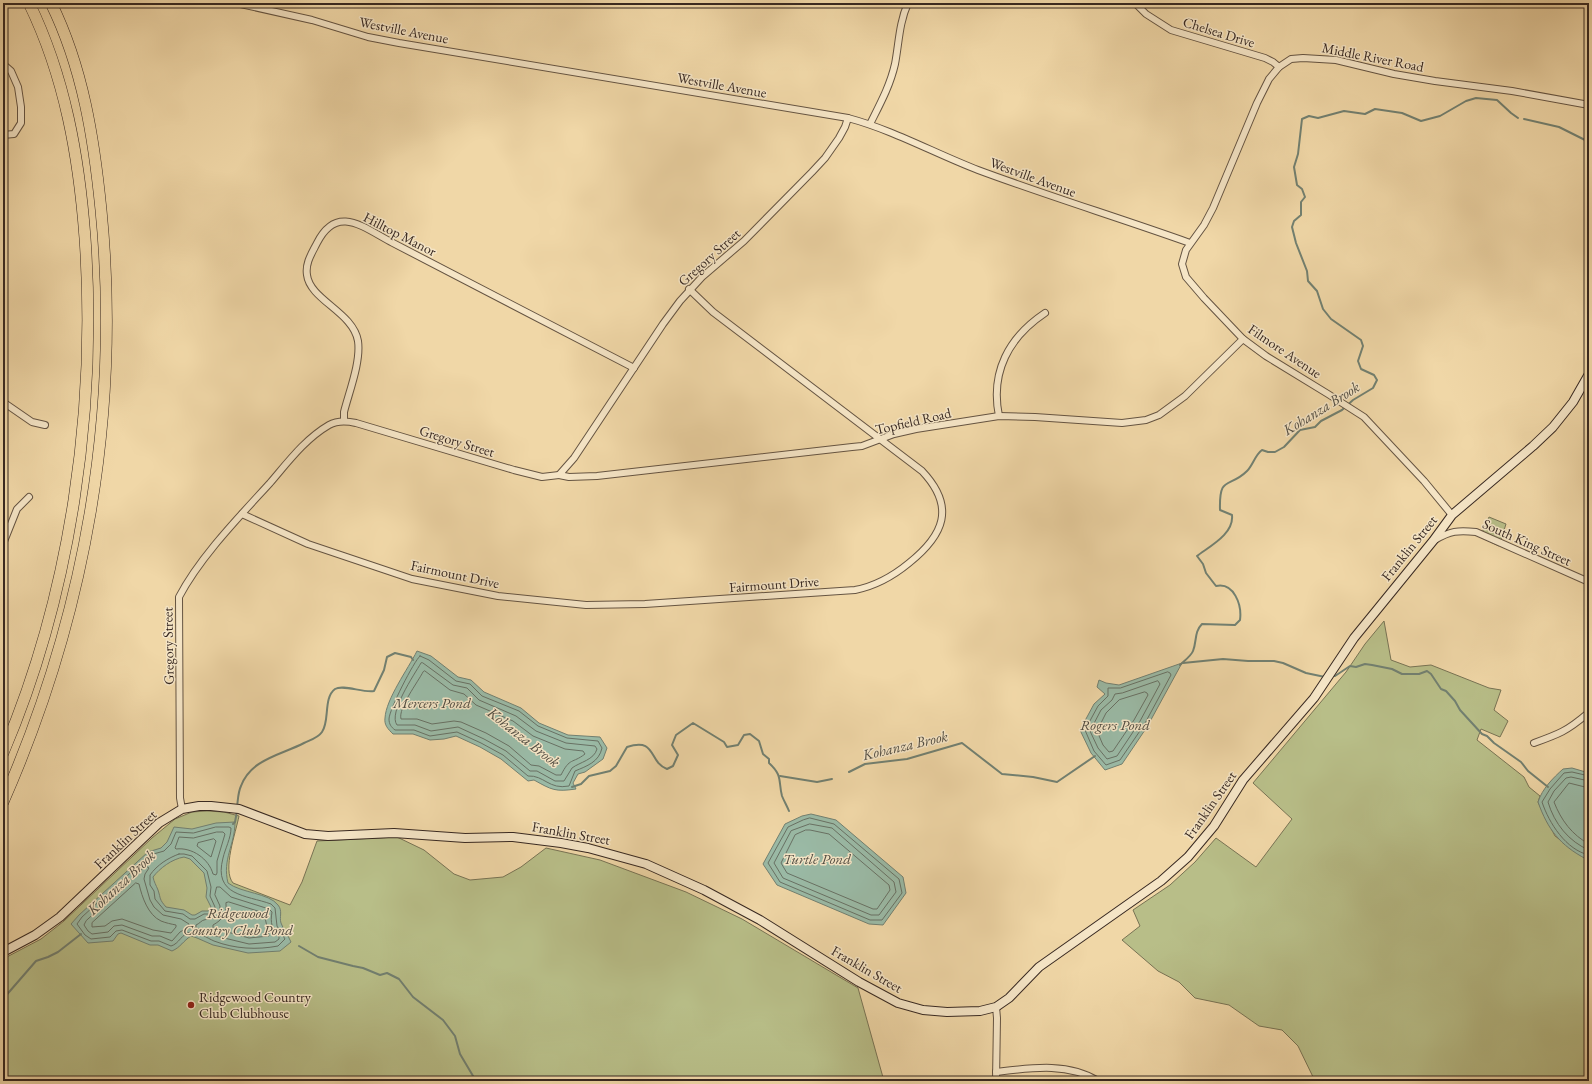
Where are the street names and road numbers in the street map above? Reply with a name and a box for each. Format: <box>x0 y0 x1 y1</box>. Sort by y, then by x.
street label: Westville Avenue <box>358 13 451 48</box>
street label: Chelsea Drive <box>1181 13 1258 52</box>
street label: Middle River Road <box>1321 38 1426 76</box>
street label: Westville Avenue <box>676 68 769 102</box>
street label: Westville Avenue <box>987 153 1079 201</box>
street label: Hilltop Manor <box>360 208 440 260</box>
street label: Gregory Street <box>674 224 744 290</box>
street label: Filmore Avenue <box>1245 320 1326 382</box>
street label: Topfield Road <box>873 403 954 438</box>
street label: Gregory Street <box>417 421 497 461</box>
street label: Franklin Street <box>1377 511 1441 584</box>
street label: South King Street <box>1480 514 1575 570</box>
street label: Fairmount Drive <box>409 556 501 592</box>
street label: Fairmount Drive <box>728 572 820 596</box>
street label: Gregory Street <box>158 606 178 685</box>
street label: Franklin Street <box>1180 767 1240 843</box>
street label: Franklin Street <box>90 805 161 873</box>
street label: Franklin Street <box>530 817 612 849</box>
street label: Franklin Street <box>828 941 906 997</box>

